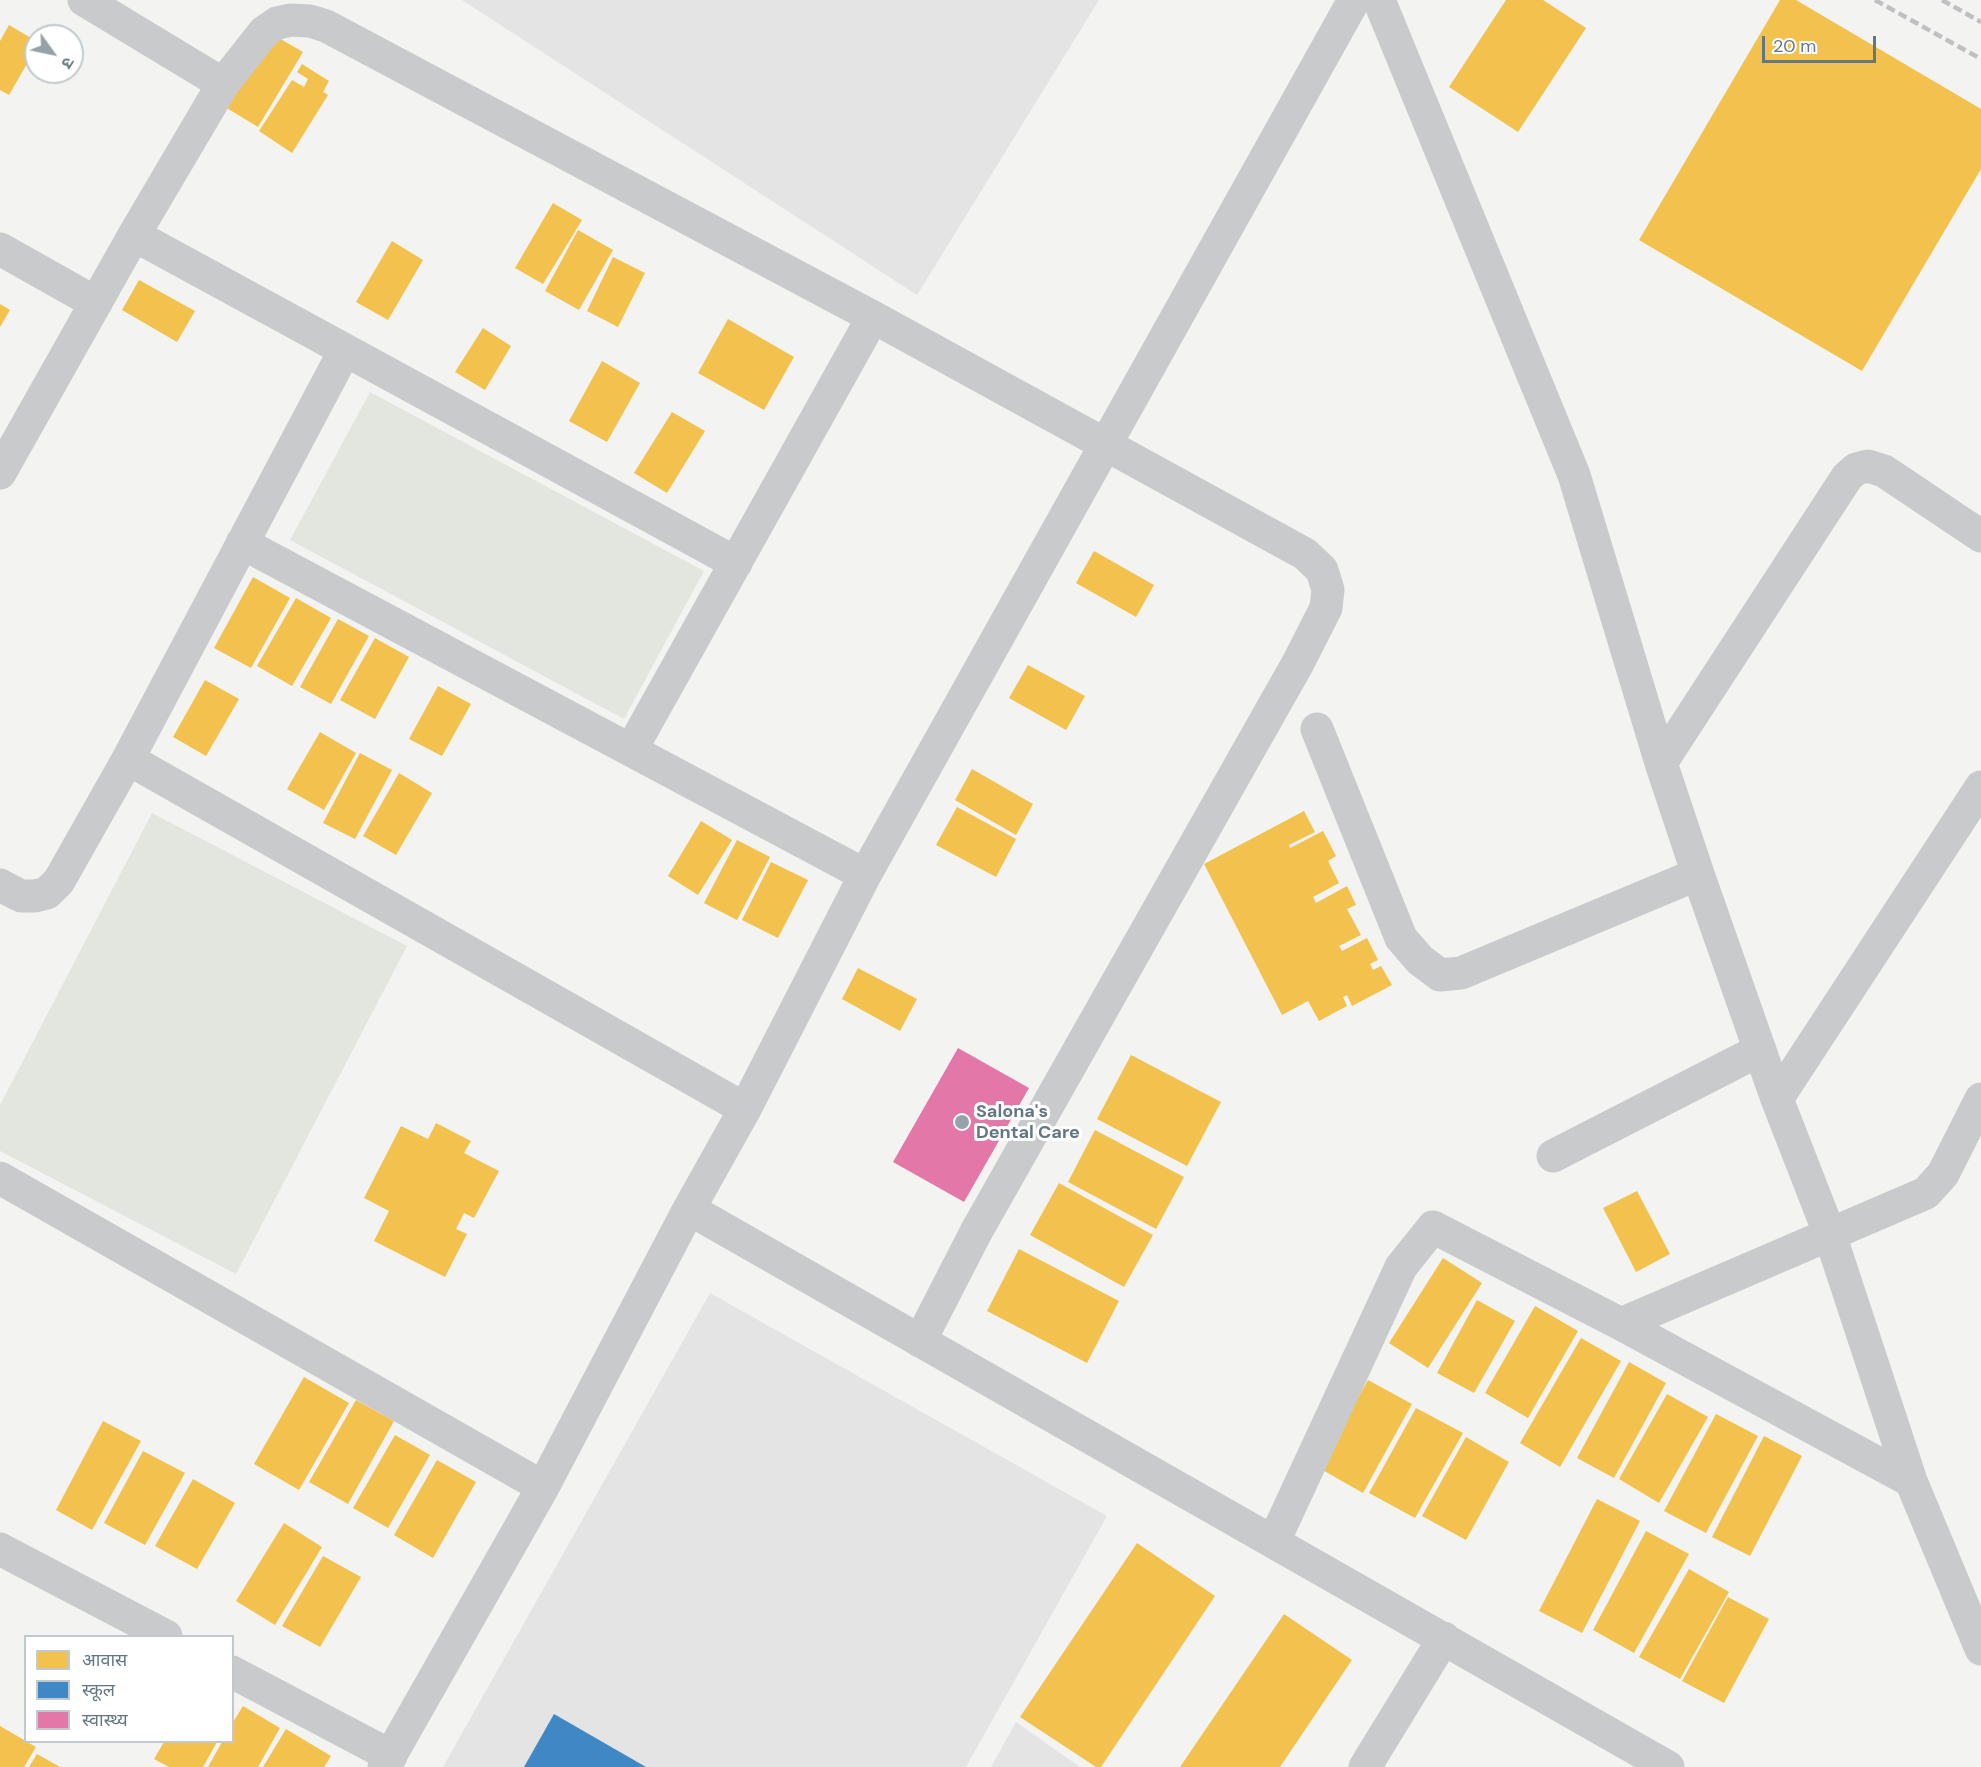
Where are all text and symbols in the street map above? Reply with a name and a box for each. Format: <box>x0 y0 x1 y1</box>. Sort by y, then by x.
north arrow <box>24 24 84 84</box>
scale bar <box>1765 24 1879 62</box>
text: 20 m <box>1773 34 1816 58</box>
text: उ <box>56 53 79 73</box>
place label: Salona's Dental Care <box>976 1101 1080 1144</box>
marker: Salona's Dental Care <box>953 1113 971 1131</box>
legend <box>24 1635 234 1743</box>
text: आवास <box>82 1648 127 1672</box>
text: स्कूल <box>82 1678 115 1702</box>
text: स्वास्थ्य <box>82 1708 128 1732</box>

